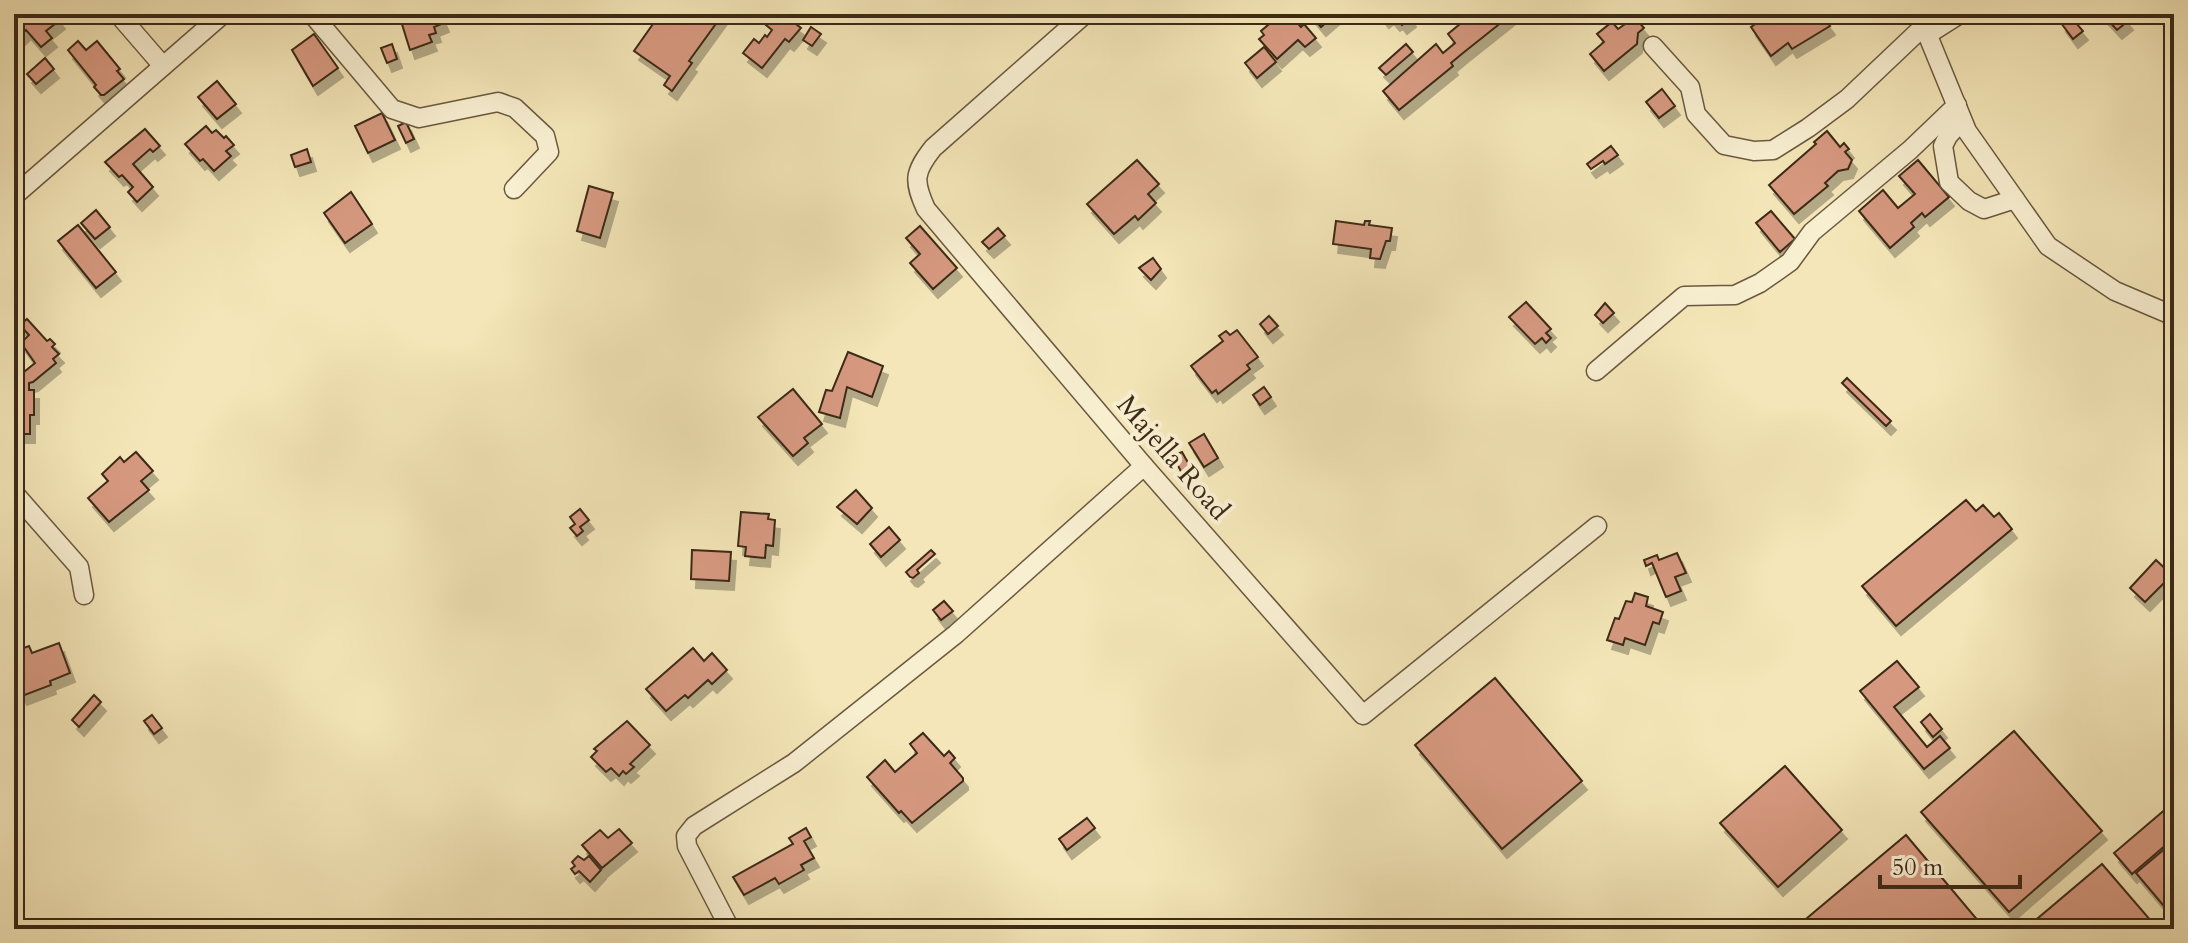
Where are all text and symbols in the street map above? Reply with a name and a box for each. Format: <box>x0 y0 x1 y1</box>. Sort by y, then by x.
street label: Majella Road <box>1108 387 1238 528</box>
scale bar <box>1880 839 2020 889</box>
text: 50 m <box>1892 851 1944 884</box>

